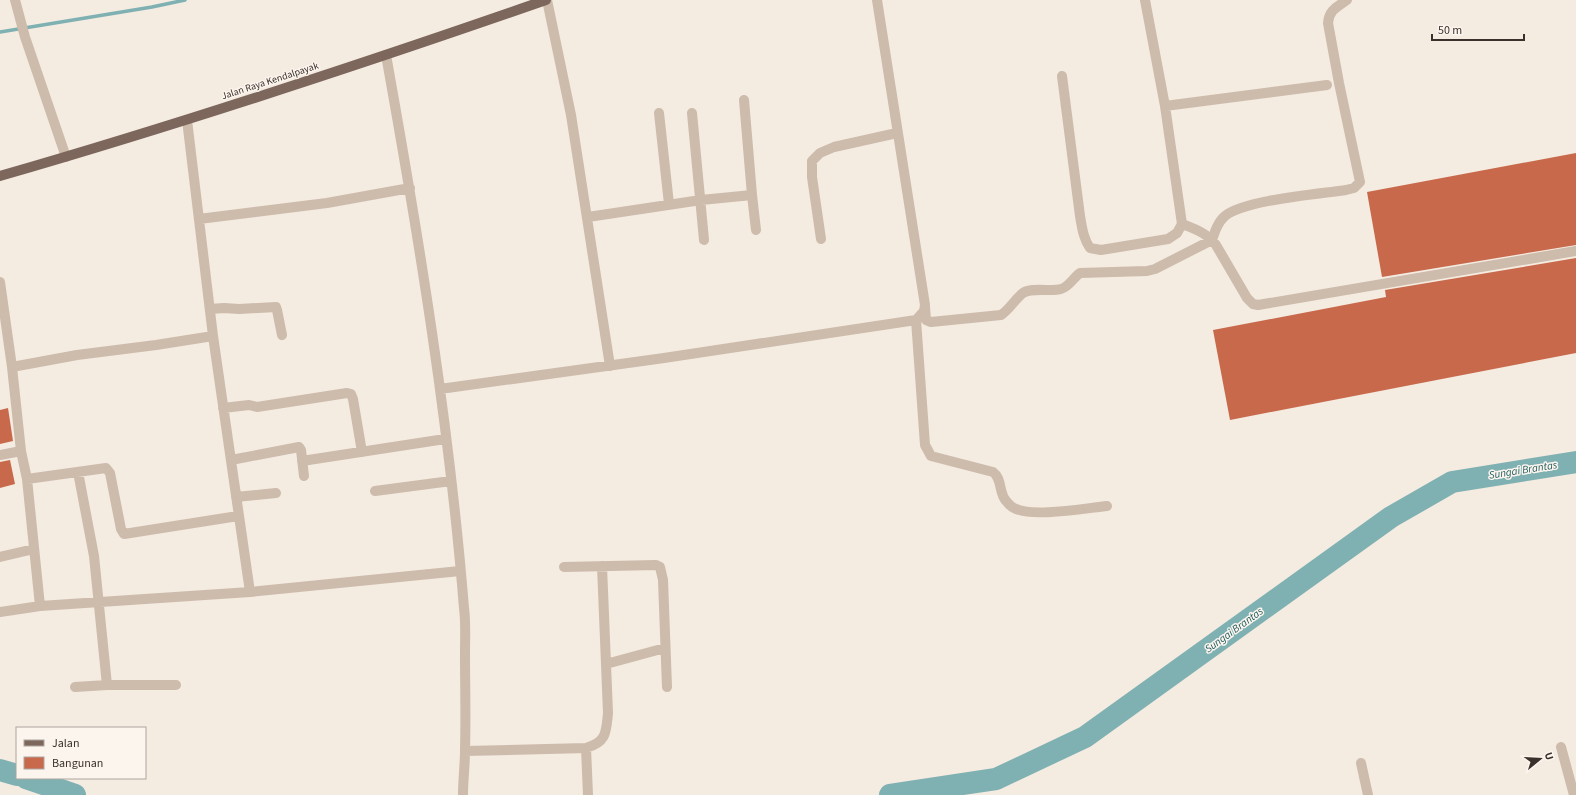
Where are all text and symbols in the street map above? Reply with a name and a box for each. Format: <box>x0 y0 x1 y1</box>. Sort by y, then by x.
scale bar <box>1432 16 1524 42</box>
text: 50 m <box>1438 22 1462 39</box>
street label: Jalan Raya Kendalpayak <box>220 59 320 103</box>
water label: Sungai Brantas <box>1488 457 1559 483</box>
water label: Sungai Brantas <box>1202 603 1267 656</box>
legend <box>16 727 146 779</box>
text: Jalan <box>52 735 79 752</box>
north arrow <box>1520 739 1560 779</box>
text: U <box>1541 750 1557 762</box>
text: Bangunan <box>52 755 103 772</box>

